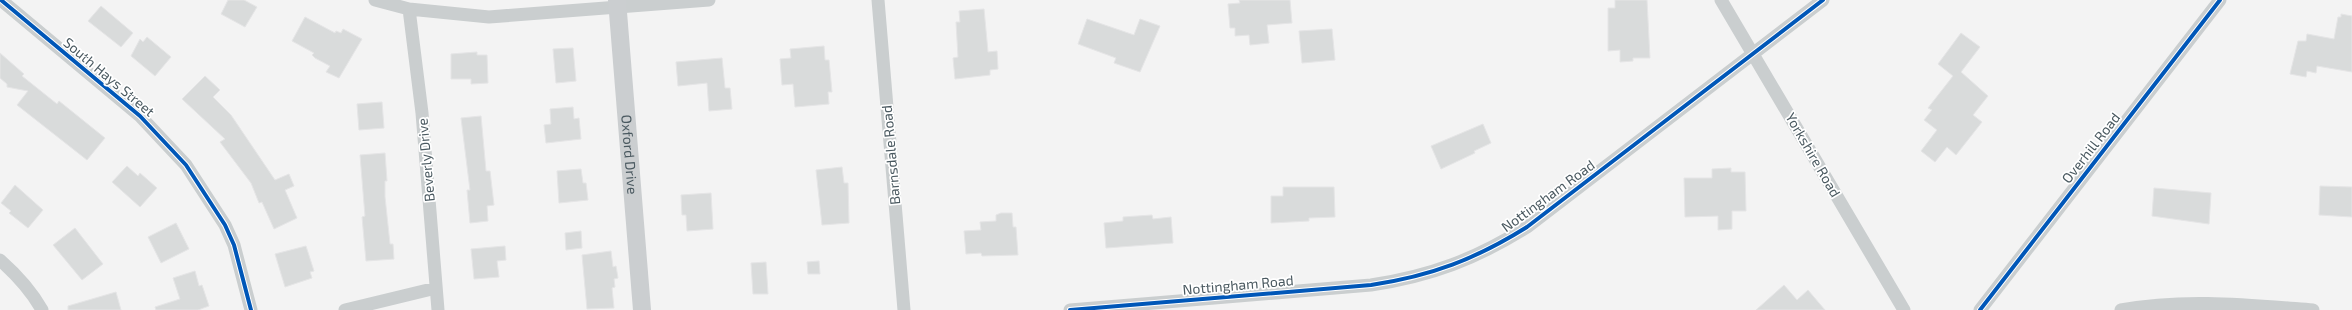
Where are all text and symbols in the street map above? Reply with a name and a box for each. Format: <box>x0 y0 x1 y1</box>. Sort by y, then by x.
street label: South Hays Street <box>60 33 158 120</box>
street label: Barnsdale Road <box>878 105 903 206</box>
street label: Yorkshire Road <box>1782 109 1844 200</box>
street label: Overhill Road <box>2058 109 2123 186</box>
street label: Oxford Drive <box>618 114 642 195</box>
street label: Beverly Drive <box>413 117 438 203</box>
street label: Nottingham Road <box>1498 156 1598 235</box>
street label: Nottingham Road <box>1182 271 1294 298</box>

